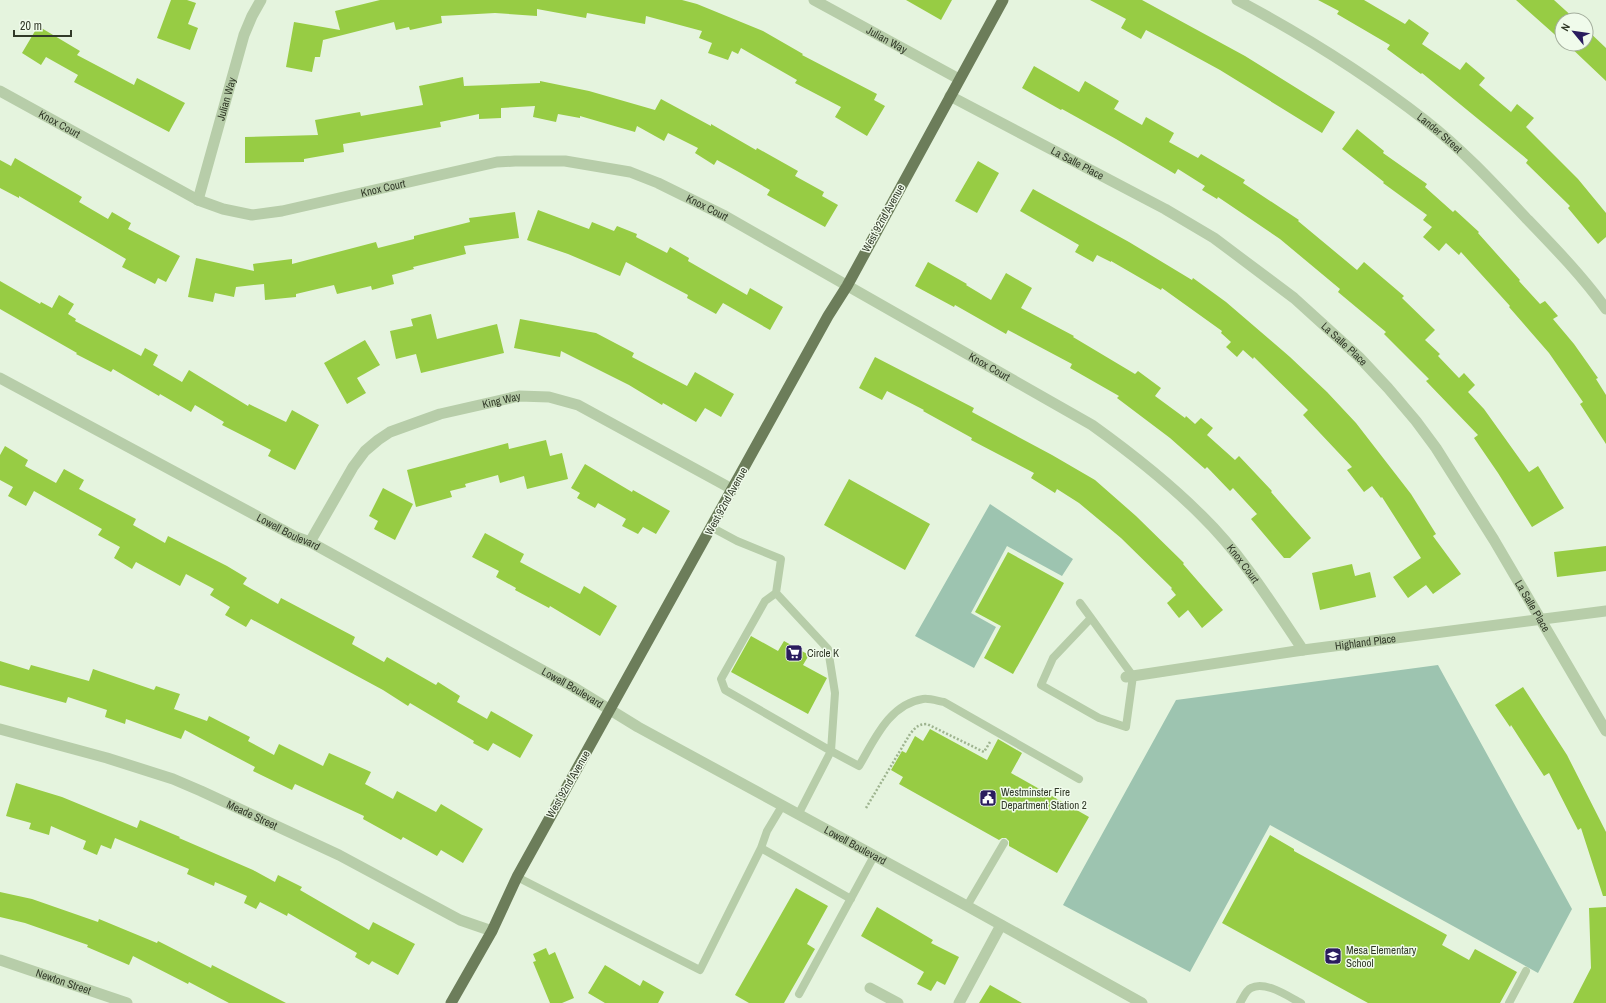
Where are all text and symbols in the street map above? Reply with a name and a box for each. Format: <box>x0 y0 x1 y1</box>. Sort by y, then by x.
scale bar <box>14 12 71 38</box>
north arrow <box>1554 12 1594 52</box>
text: 20 m <box>20 18 42 34</box>
text: N <box>1558 21 1573 33</box>
street label: Julian Way <box>864 23 910 57</box>
street label: Julian Way <box>213 75 239 122</box>
street label: Knox Court <box>36 107 83 141</box>
street label: Lander Street <box>1415 110 1466 156</box>
street label: La Salle Place <box>1049 143 1106 183</box>
street label: Knox Court <box>359 176 407 200</box>
street label: West 92nd Avenue <box>859 182 907 254</box>
street label: Knox Court <box>684 191 731 224</box>
street label: La Salle Place <box>1318 319 1370 369</box>
street label: Knox Court <box>966 349 1013 384</box>
street label: King Way <box>481 389 522 411</box>
street label: West 92nd Avenue <box>702 465 750 537</box>
street label: Lowell Boulevard <box>254 510 323 553</box>
street label: Knox Court <box>1224 541 1263 586</box>
street label: La Salle Place <box>1512 577 1553 634</box>
street label: Highland Place <box>1334 631 1397 653</box>
supermarket icon: Circle K <box>784 643 804 663</box>
place label: Circle K <box>807 646 839 660</box>
street label: Lowell Boulevard <box>539 664 606 711</box>
street label: West 92nd Avenue <box>543 748 593 820</box>
place label: Westminster Fire Department Station 2 <box>1001 785 1087 812</box>
public building icon: Westminster Fire Department Station 2 <box>978 788 998 808</box>
street label: Meade Street <box>225 797 280 833</box>
street label: Lowell Boulevard <box>822 823 889 868</box>
place label: Mesa Elementary School <box>1346 943 1417 970</box>
school or university icon: Mesa Elementary School <box>1323 946 1343 966</box>
street label: Newton Street <box>34 966 93 997</box>

